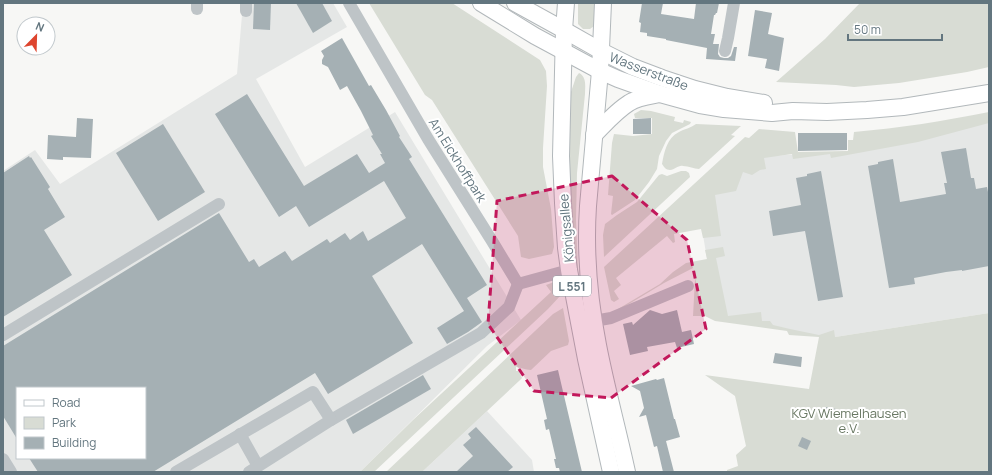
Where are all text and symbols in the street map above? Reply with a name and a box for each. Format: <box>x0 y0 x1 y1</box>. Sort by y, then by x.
north arrow <box>16 16 56 56</box>
scale bar <box>848 16 942 42</box>
text: N <box>34 18 47 35</box>
text: 50 m <box>854 21 881 38</box>
street label: Wasserstraße <box>607 48 692 95</box>
street label: Am Eickhoffpark <box>425 115 491 206</box>
street label: Königsallee <box>554 193 578 263</box>
road number: L 551 <box>553 276 591 296</box>
legend <box>16 387 146 459</box>
text: Road <box>52 394 80 411</box>
park label: KGV Wiemelhausen e.V. <box>791 404 907 437</box>
text: Park <box>52 414 77 431</box>
text: Building <box>52 434 96 451</box>

